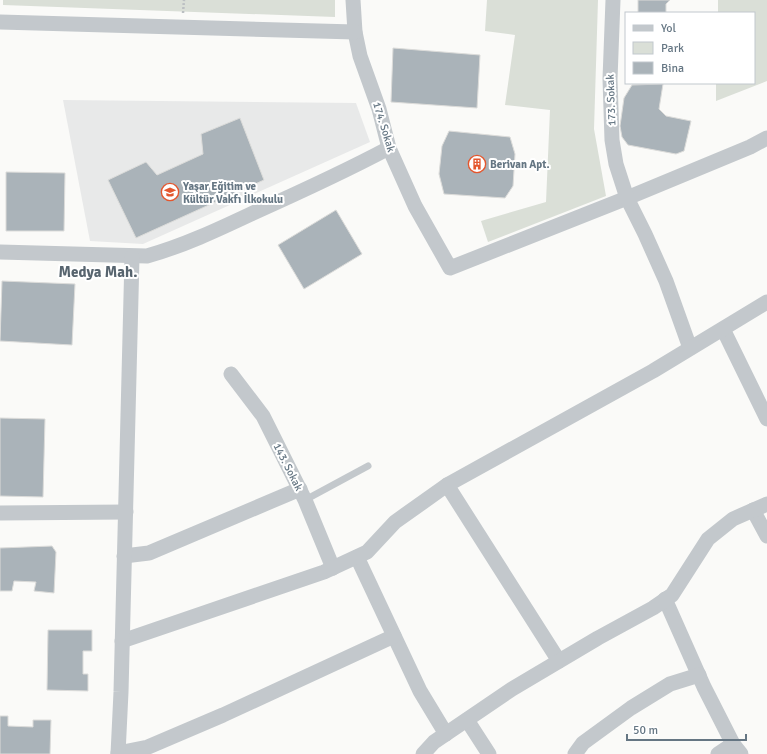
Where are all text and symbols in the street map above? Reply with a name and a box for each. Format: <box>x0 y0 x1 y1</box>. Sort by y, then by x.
legend <box>625 12 755 84</box>
text: Yol <box>661 21 677 36</box>
text: Park <box>661 41 684 56</box>
text: Bina <box>661 61 684 76</box>
street label: 173. Sokak <box>604 74 618 126</box>
street label: 174. Sokak <box>370 100 398 154</box>
building icon: Berivan Apt. <box>467 154 487 174</box>
place label: Berivan Apt. <box>490 158 550 171</box>
place label: Yaşar Eğitim ve Kültür Vakfı İlkokulu <box>182 180 283 206</box>
school or university icon: Yaşar Eğitim ve Kültür Vakfı İlkokulu <box>160 182 180 202</box>
district label: Medya Mah. <box>59 263 137 281</box>
street label: 143. Sokak <box>271 441 306 493</box>
scale bar <box>627 716 746 742</box>
text: 50 m <box>633 723 658 738</box>

